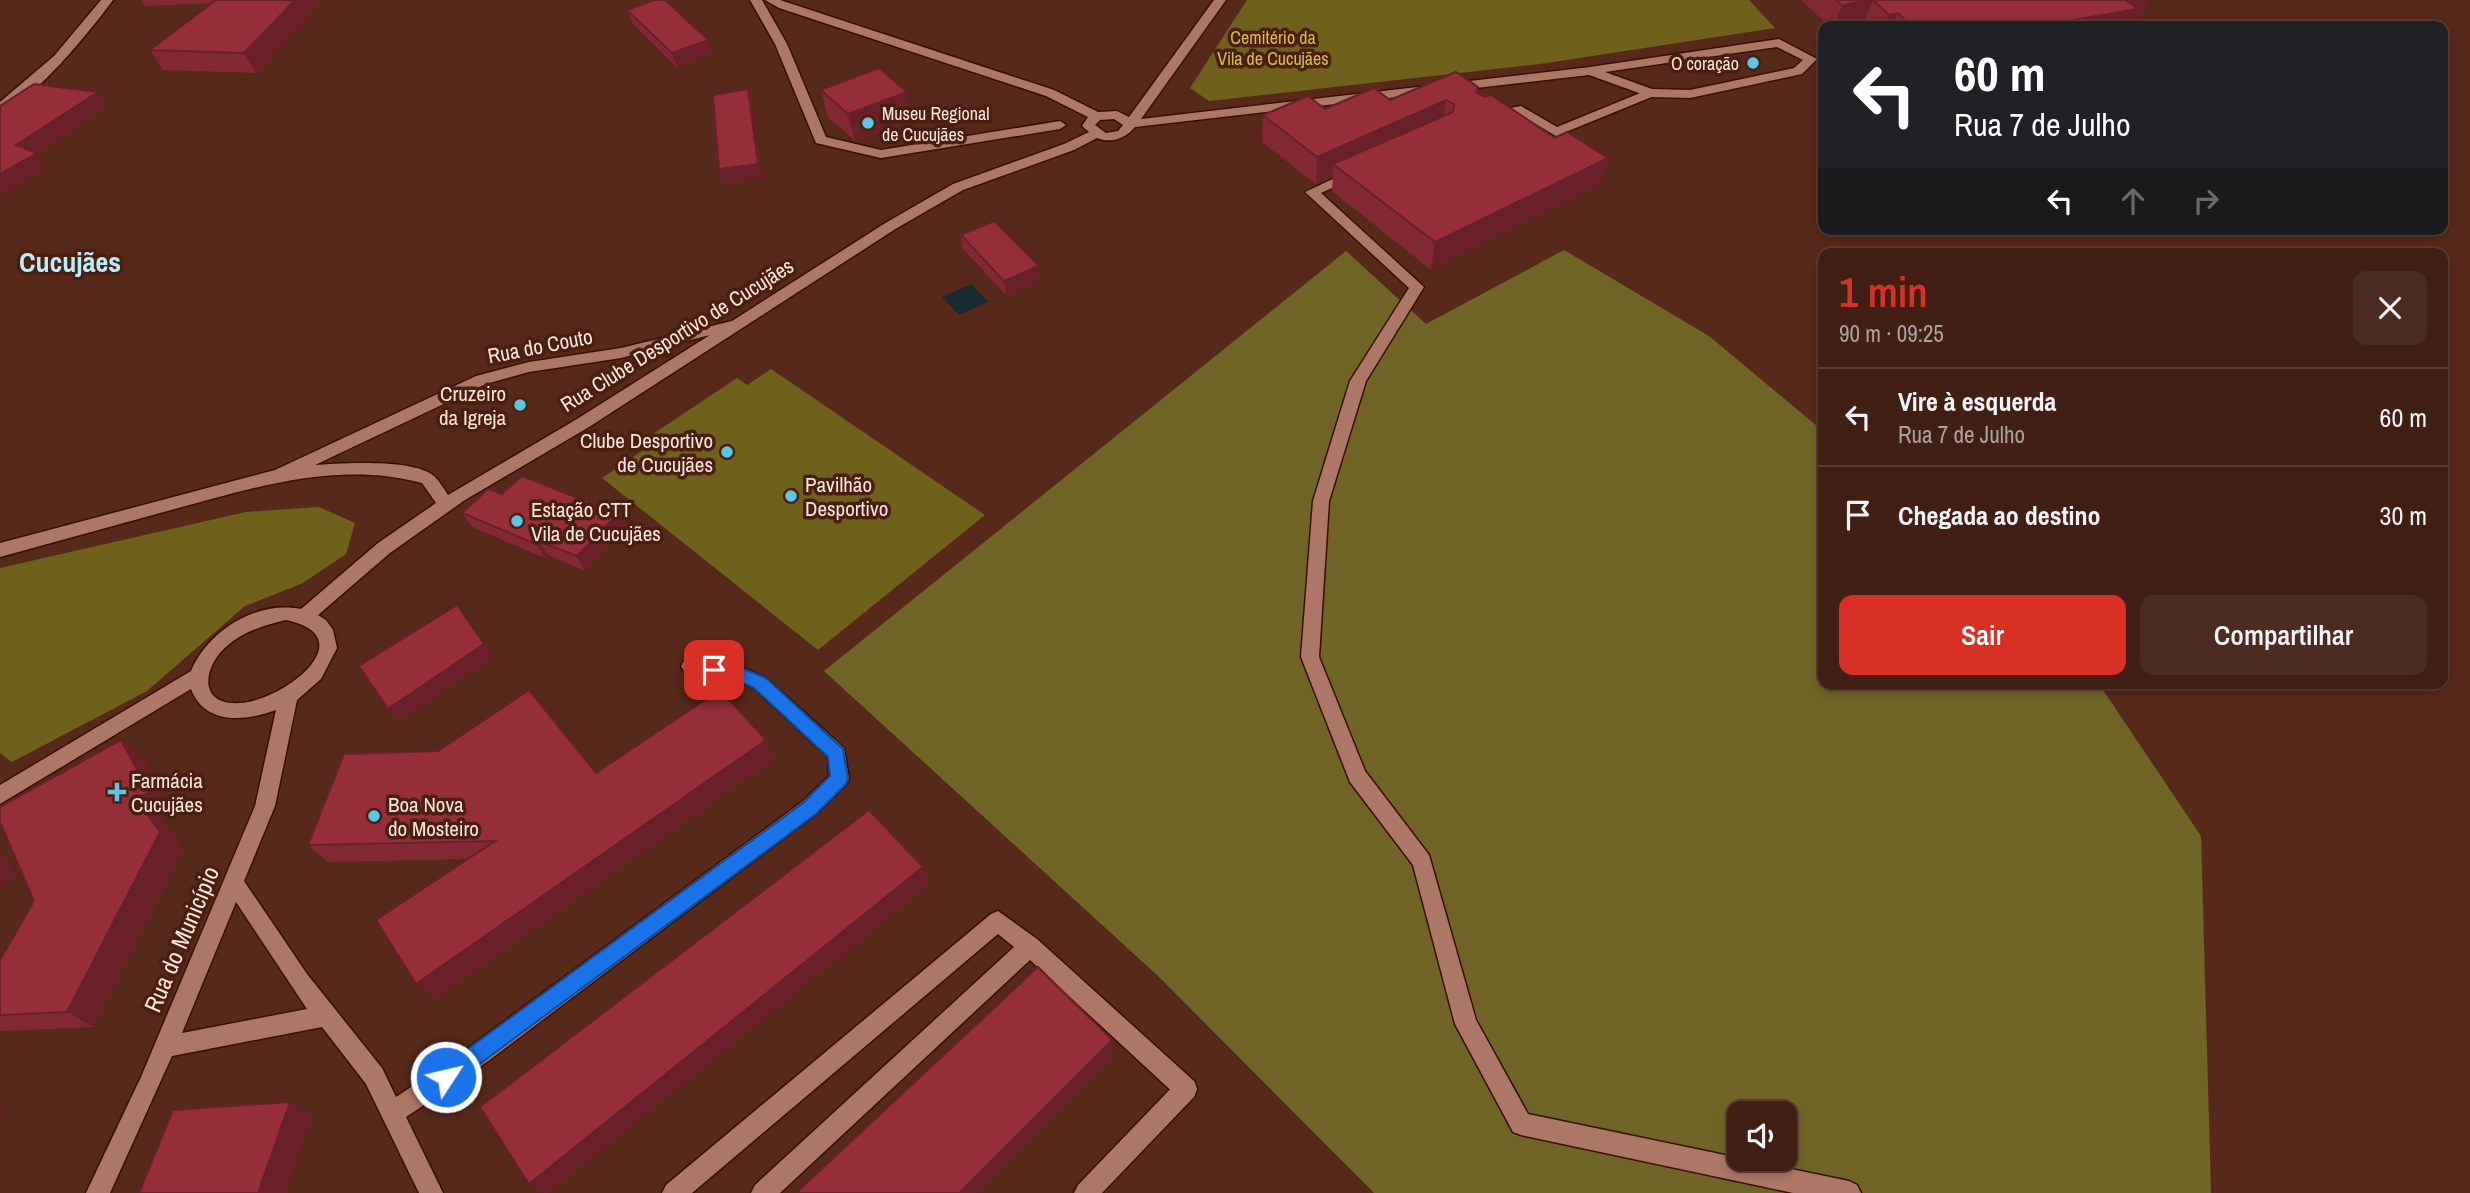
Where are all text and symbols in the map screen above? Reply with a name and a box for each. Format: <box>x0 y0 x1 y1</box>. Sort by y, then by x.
park label: Cemitério da Vila de Cucujães <box>1217 25 1329 71</box>
text: 60 m <box>1954 40 2046 106</box>
icon: left <box>1839 49 1930 140</box>
place label: O coração <box>1671 51 1739 76</box>
marker: O coração <box>1745 55 1761 71</box>
place label: Museu Regional de Cucujães <box>882 101 989 147</box>
text: Rua 7 de Julho <box>1954 103 2131 146</box>
marker: Museu Regional de Cucujães <box>860 115 876 131</box>
icon: left <box>2041 182 2079 220</box>
icon: ahead <box>2114 182 2152 220</box>
icon: right <box>2187 182 2225 220</box>
district label: Cucujães <box>19 243 121 281</box>
street label: Rua Clube Desportivo de Cucujães <box>555 251 799 419</box>
text: 1 min <box>1839 264 1928 320</box>
button: close <box>2353 271 2427 345</box>
text: 90 m · 09:25 <box>1839 318 1944 349</box>
street label: Rua do Couto <box>485 322 595 370</box>
place label: Cruzeiro da Igreja <box>439 379 506 432</box>
text: Vire à esquerda <box>1898 384 2056 419</box>
marker: Cruzeiro da Igreja <box>512 397 528 413</box>
icon: left <box>1839 398 1877 436</box>
text: 60 m <box>2380 400 2427 435</box>
text: Rua 7 de Julho <box>1898 419 2025 450</box>
place label: Clube Desportivo de Cucujães <box>580 426 713 479</box>
marker: Clube Desportivo de Cucujães <box>719 444 735 460</box>
place label: Pavilhão Desportivo <box>805 470 888 523</box>
marker: Pavilhão Desportivo <box>783 488 799 504</box>
place label: Estação CTT Vila de Cucujães <box>531 495 661 548</box>
icon: arrive <box>1839 496 1877 534</box>
text: Chegada ao destino <box>1898 498 2101 533</box>
text: 30 m <box>2380 498 2427 533</box>
marker: Estação CTT Vila de Cucujães <box>509 513 525 529</box>
button: Sair <box>1839 595 2126 675</box>
button: Compartilhar <box>2140 595 2427 675</box>
pin <box>684 640 744 700</box>
icon: arrive <box>695 651 733 689</box>
place label: Farmácia Cucujães <box>131 766 203 819</box>
marker: Farmácia Cucujães <box>109 784 125 800</box>
place label: Boa Nova do Mosteiro <box>388 790 479 843</box>
marker: Boa Nova do Mosteiro <box>366 808 382 824</box>
street label: Rua do Município <box>136 861 226 1017</box>
position arrow <box>409 1040 483 1114</box>
map controls <box>1727 1101 1797 1171</box>
button: sound <box>1727 1101 1797 1171</box>

